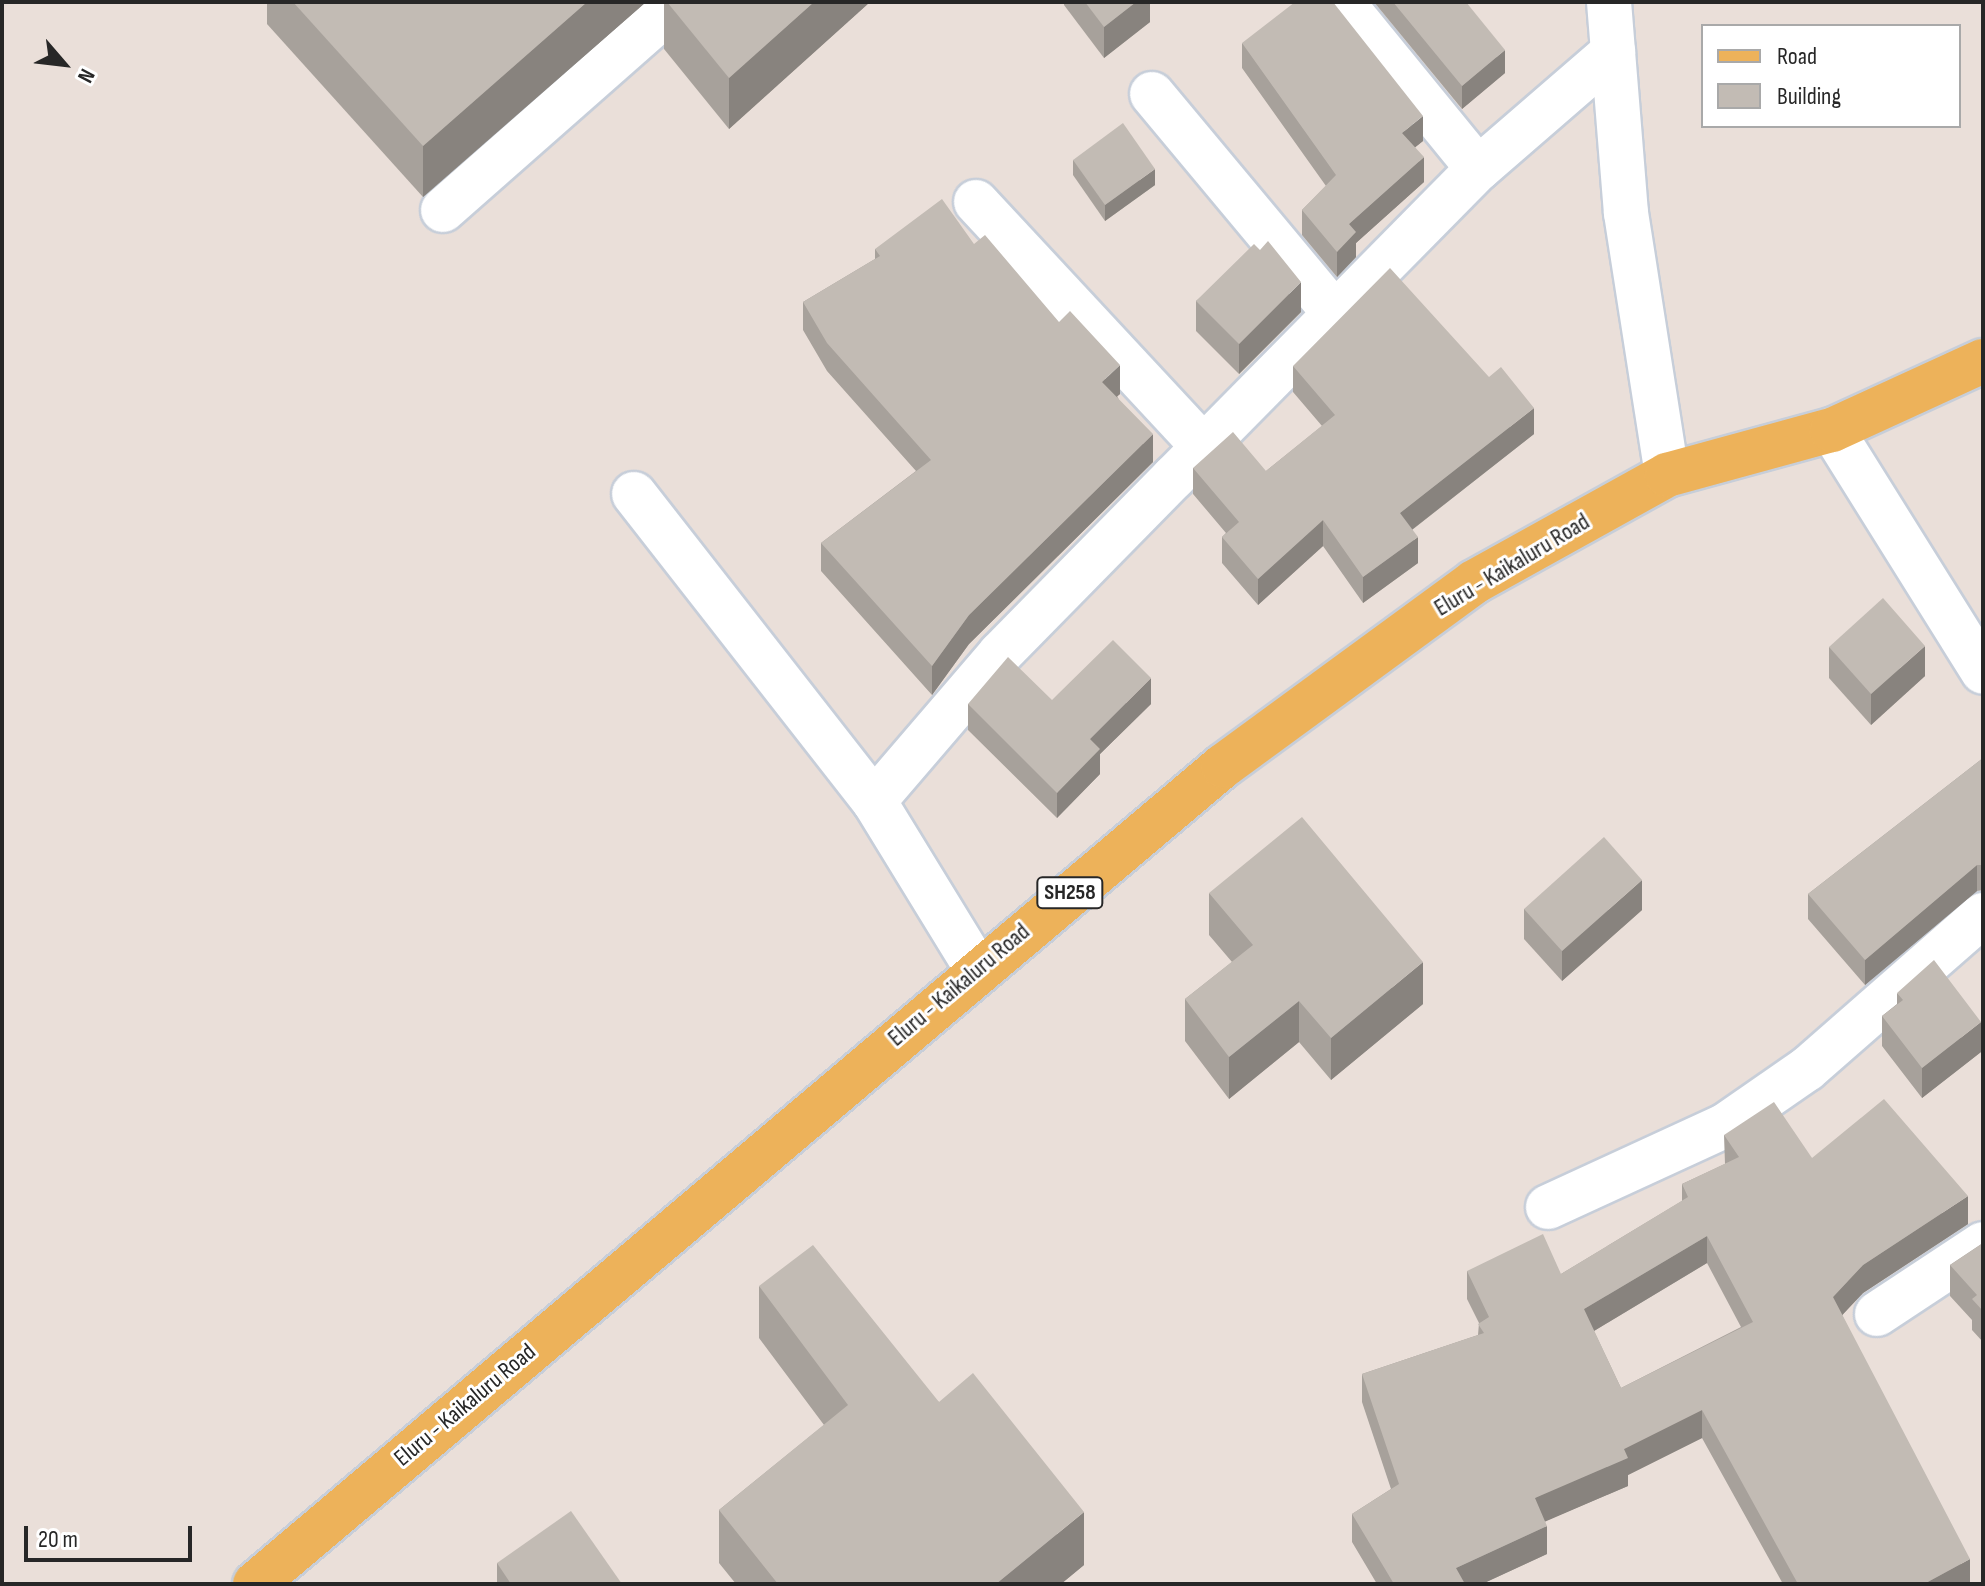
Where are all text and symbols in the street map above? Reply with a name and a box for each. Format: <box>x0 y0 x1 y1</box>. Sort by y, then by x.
north arrow <box>24 24 104 104</box>
legend <box>1701 24 1961 128</box>
text: Road <box>1777 42 1817 71</box>
text: N <box>71 64 100 87</box>
text: Building <box>1777 82 1841 111</box>
street label: Eluru - Kaikaluru Road <box>1429 507 1595 623</box>
road number: SH258 <box>1036 875 1104 911</box>
street label: Eluru - Kaikaluru Road <box>882 917 1036 1053</box>
street label: Eluru - Kaikaluru Road <box>388 1337 542 1473</box>
scale bar <box>28 1510 196 1560</box>
text: 20 m <box>38 1525 78 1554</box>

